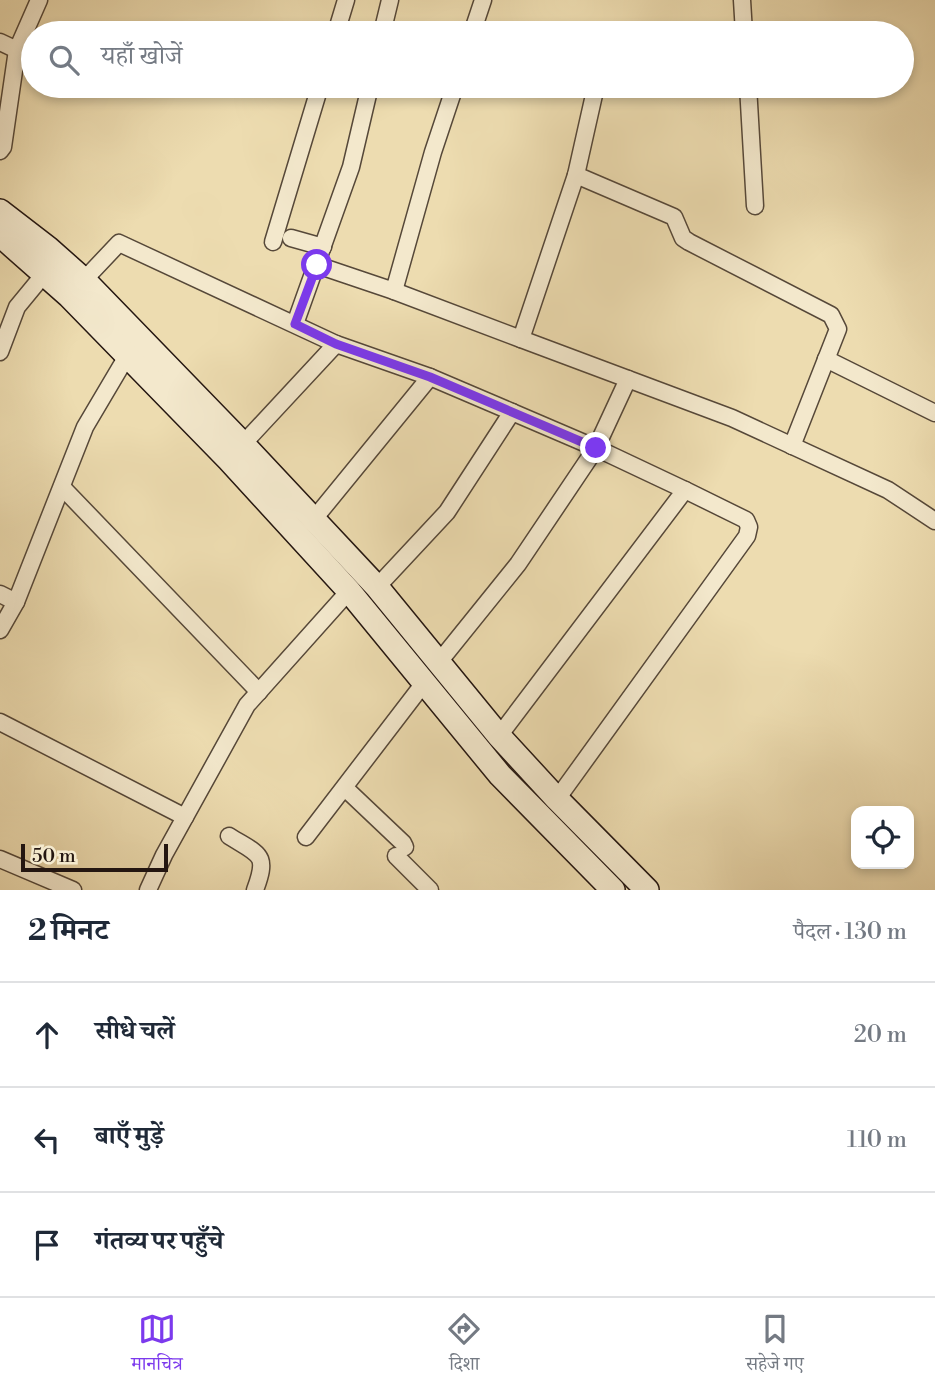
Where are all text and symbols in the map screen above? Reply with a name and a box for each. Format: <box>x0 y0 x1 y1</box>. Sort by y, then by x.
search box <box>21 21 914 98</box>
text: यहाँ खोजें <box>101 40 182 72</box>
icon: search <box>45 41 83 79</box>
route start <box>301 249 332 280</box>
route end <box>580 432 611 463</box>
map controls <box>851 806 914 869</box>
button: locate <box>851 806 914 869</box>
scale bar <box>21 841 168 873</box>
text: 50 m <box>32 844 76 868</box>
text: 2 मिनट <box>28 912 108 950</box>
text: पैदल · 130 m <box>793 918 907 946</box>
text: सीधे चलें <box>95 1015 175 1047</box>
icon: ahead <box>28 1016 66 1054</box>
text: 20 m <box>854 1021 907 1049</box>
text: बाएँ मुड़ें <box>95 1120 164 1152</box>
icon: left <box>28 1121 66 1159</box>
text: 110 m <box>847 1126 907 1154</box>
text: गंतव्य पर पहुँचे <box>95 1225 224 1257</box>
icon: arrive <box>28 1226 66 1264</box>
tab: मानचित्र <box>131 1310 183 1382</box>
tab: दिशा <box>445 1310 483 1382</box>
tab: सहेजे गए <box>746 1310 804 1382</box>

